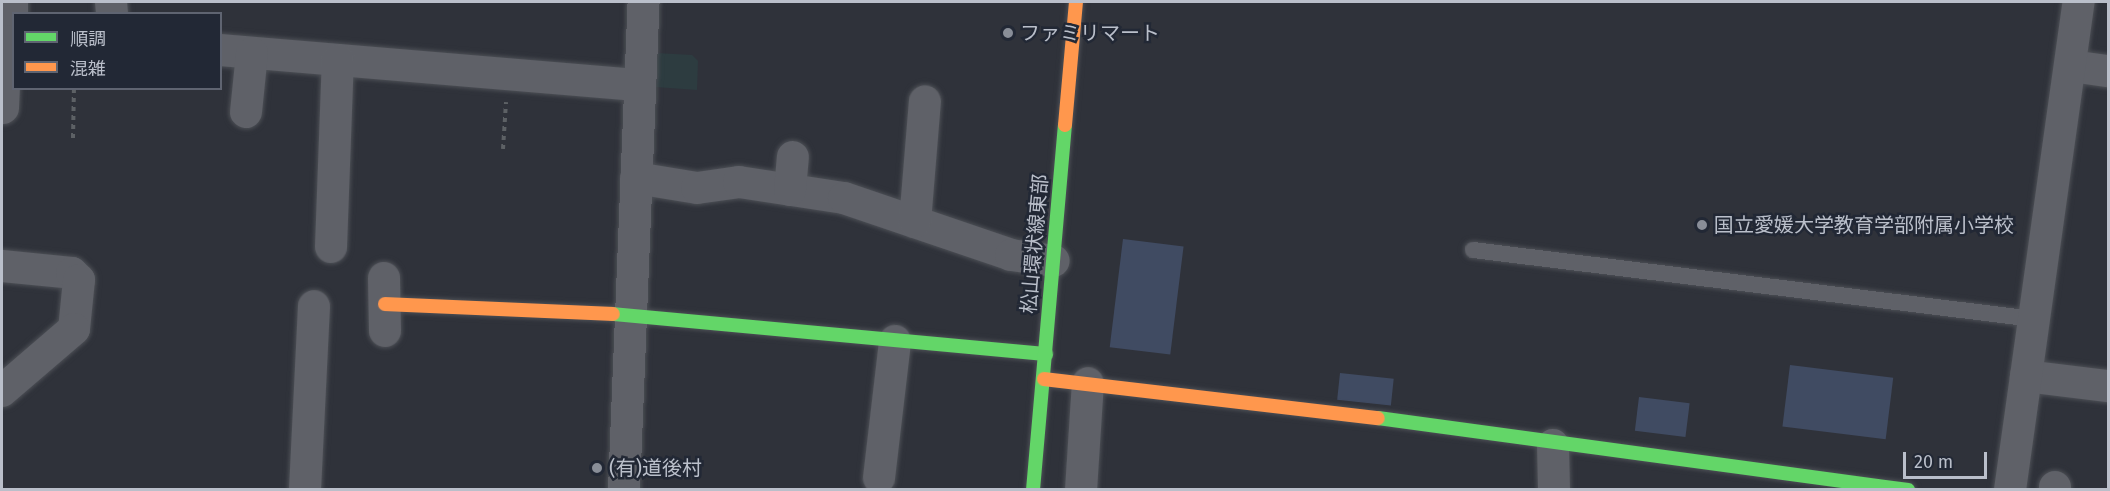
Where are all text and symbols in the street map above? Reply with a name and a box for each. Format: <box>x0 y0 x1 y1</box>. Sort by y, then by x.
legend <box>12 12 222 90</box>
place label: ファミリマート <box>1020 21 1160 45</box>
marker: ファミリマート <box>1001 26 1015 40</box>
text: 順調 <box>70 28 106 50</box>
text: 混雑 <box>70 58 106 80</box>
street label: 松山環状線東部 <box>1017 173 1053 315</box>
place label: 国立愛媛大学教育学部附属小学校 <box>1714 213 2014 237</box>
marker: 国立愛媛大学教育学部附属小学校 <box>1695 218 1709 232</box>
scale bar <box>1906 440 1990 478</box>
text: 20 m <box>1914 451 1953 473</box>
place label: (有)道後村 <box>609 456 702 480</box>
marker: (有)道後村 <box>590 461 604 475</box>

